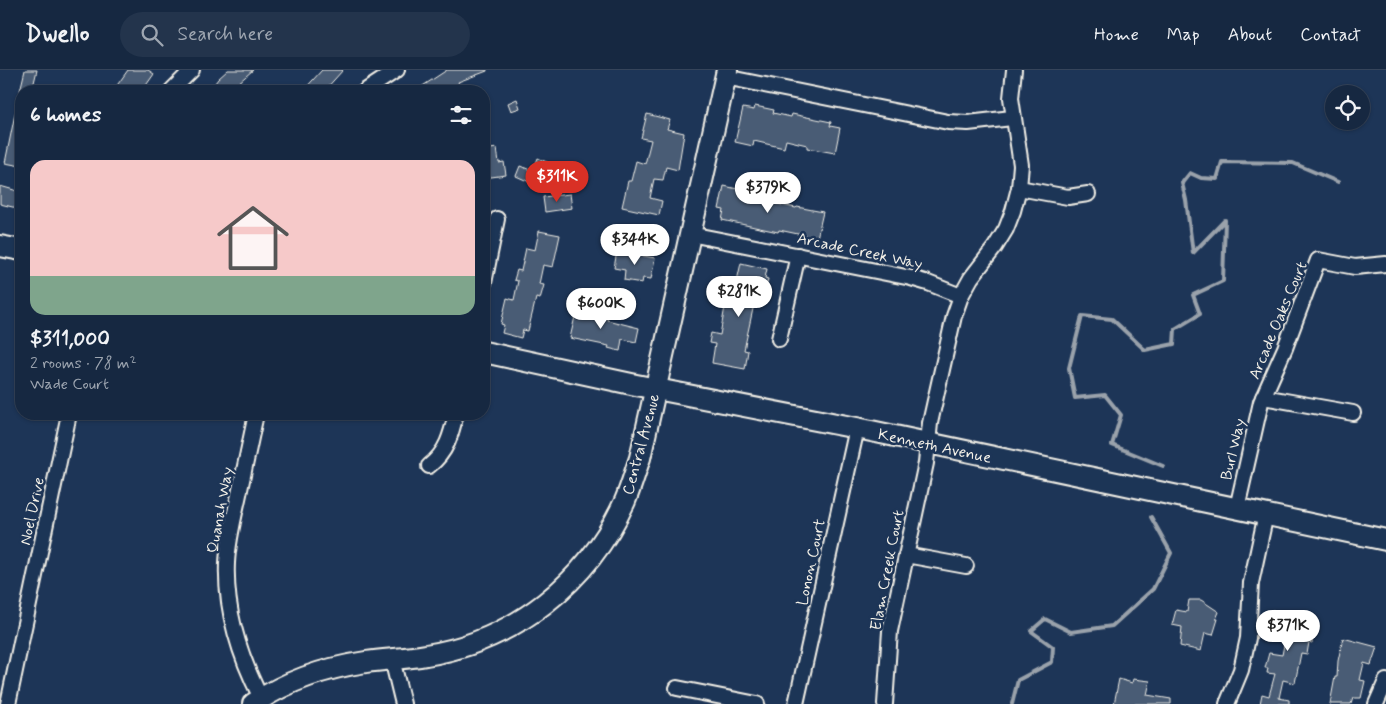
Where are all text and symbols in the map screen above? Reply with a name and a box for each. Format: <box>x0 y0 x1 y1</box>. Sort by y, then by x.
search box <box>120 12 470 57</box>
text: Dwello <box>25 19 90 50</box>
icon: search <box>138 21 166 49</box>
text: Search here <box>178 22 273 47</box>
text: Home <box>1094 23 1139 47</box>
text: Map <box>1167 23 1200 47</box>
text: About <box>1228 23 1272 47</box>
text: Contact <box>1300 23 1361 47</box>
map controls <box>1325 85 1370 130</box>
button: locate <box>1325 85 1370 130</box>
text: 6 homes <box>30 101 101 129</box>
icon: filters <box>447 101 475 129</box>
pin: $311K <box>522 160 592 203</box>
text: $311K <box>536 166 578 187</box>
pin: $379K <box>733 172 803 214</box>
text: $379K <box>746 177 790 198</box>
icon: home <box>208 193 298 283</box>
pin: $344K <box>600 224 670 266</box>
street label: Arcade Creek Way <box>795 228 924 275</box>
text: $344K <box>611 229 659 250</box>
street label: Arcade Oaks Court <box>1244 258 1313 383</box>
pin: $281K <box>704 276 774 318</box>
text: $281K <box>717 281 761 302</box>
pin: $600K <box>566 288 636 330</box>
text: $600K <box>577 293 625 314</box>
text: $311,000 <box>30 325 110 353</box>
text: 2 rooms · 78 m² <box>30 353 137 374</box>
text: Wade Court <box>30 374 109 395</box>
street label: Central Avenue <box>618 391 665 497</box>
street label: Burl Way <box>1216 416 1251 482</box>
street label: Kenneth Avenue <box>876 424 993 469</box>
street label: Quanah Way <box>203 465 238 555</box>
street label: Noel Drive <box>15 475 50 547</box>
street label: Elam Creek Court <box>865 508 909 632</box>
street label: Lonon Court <box>792 517 831 608</box>
pin: $371K <box>1253 610 1323 652</box>
text: $371K <box>1267 615 1309 636</box>

